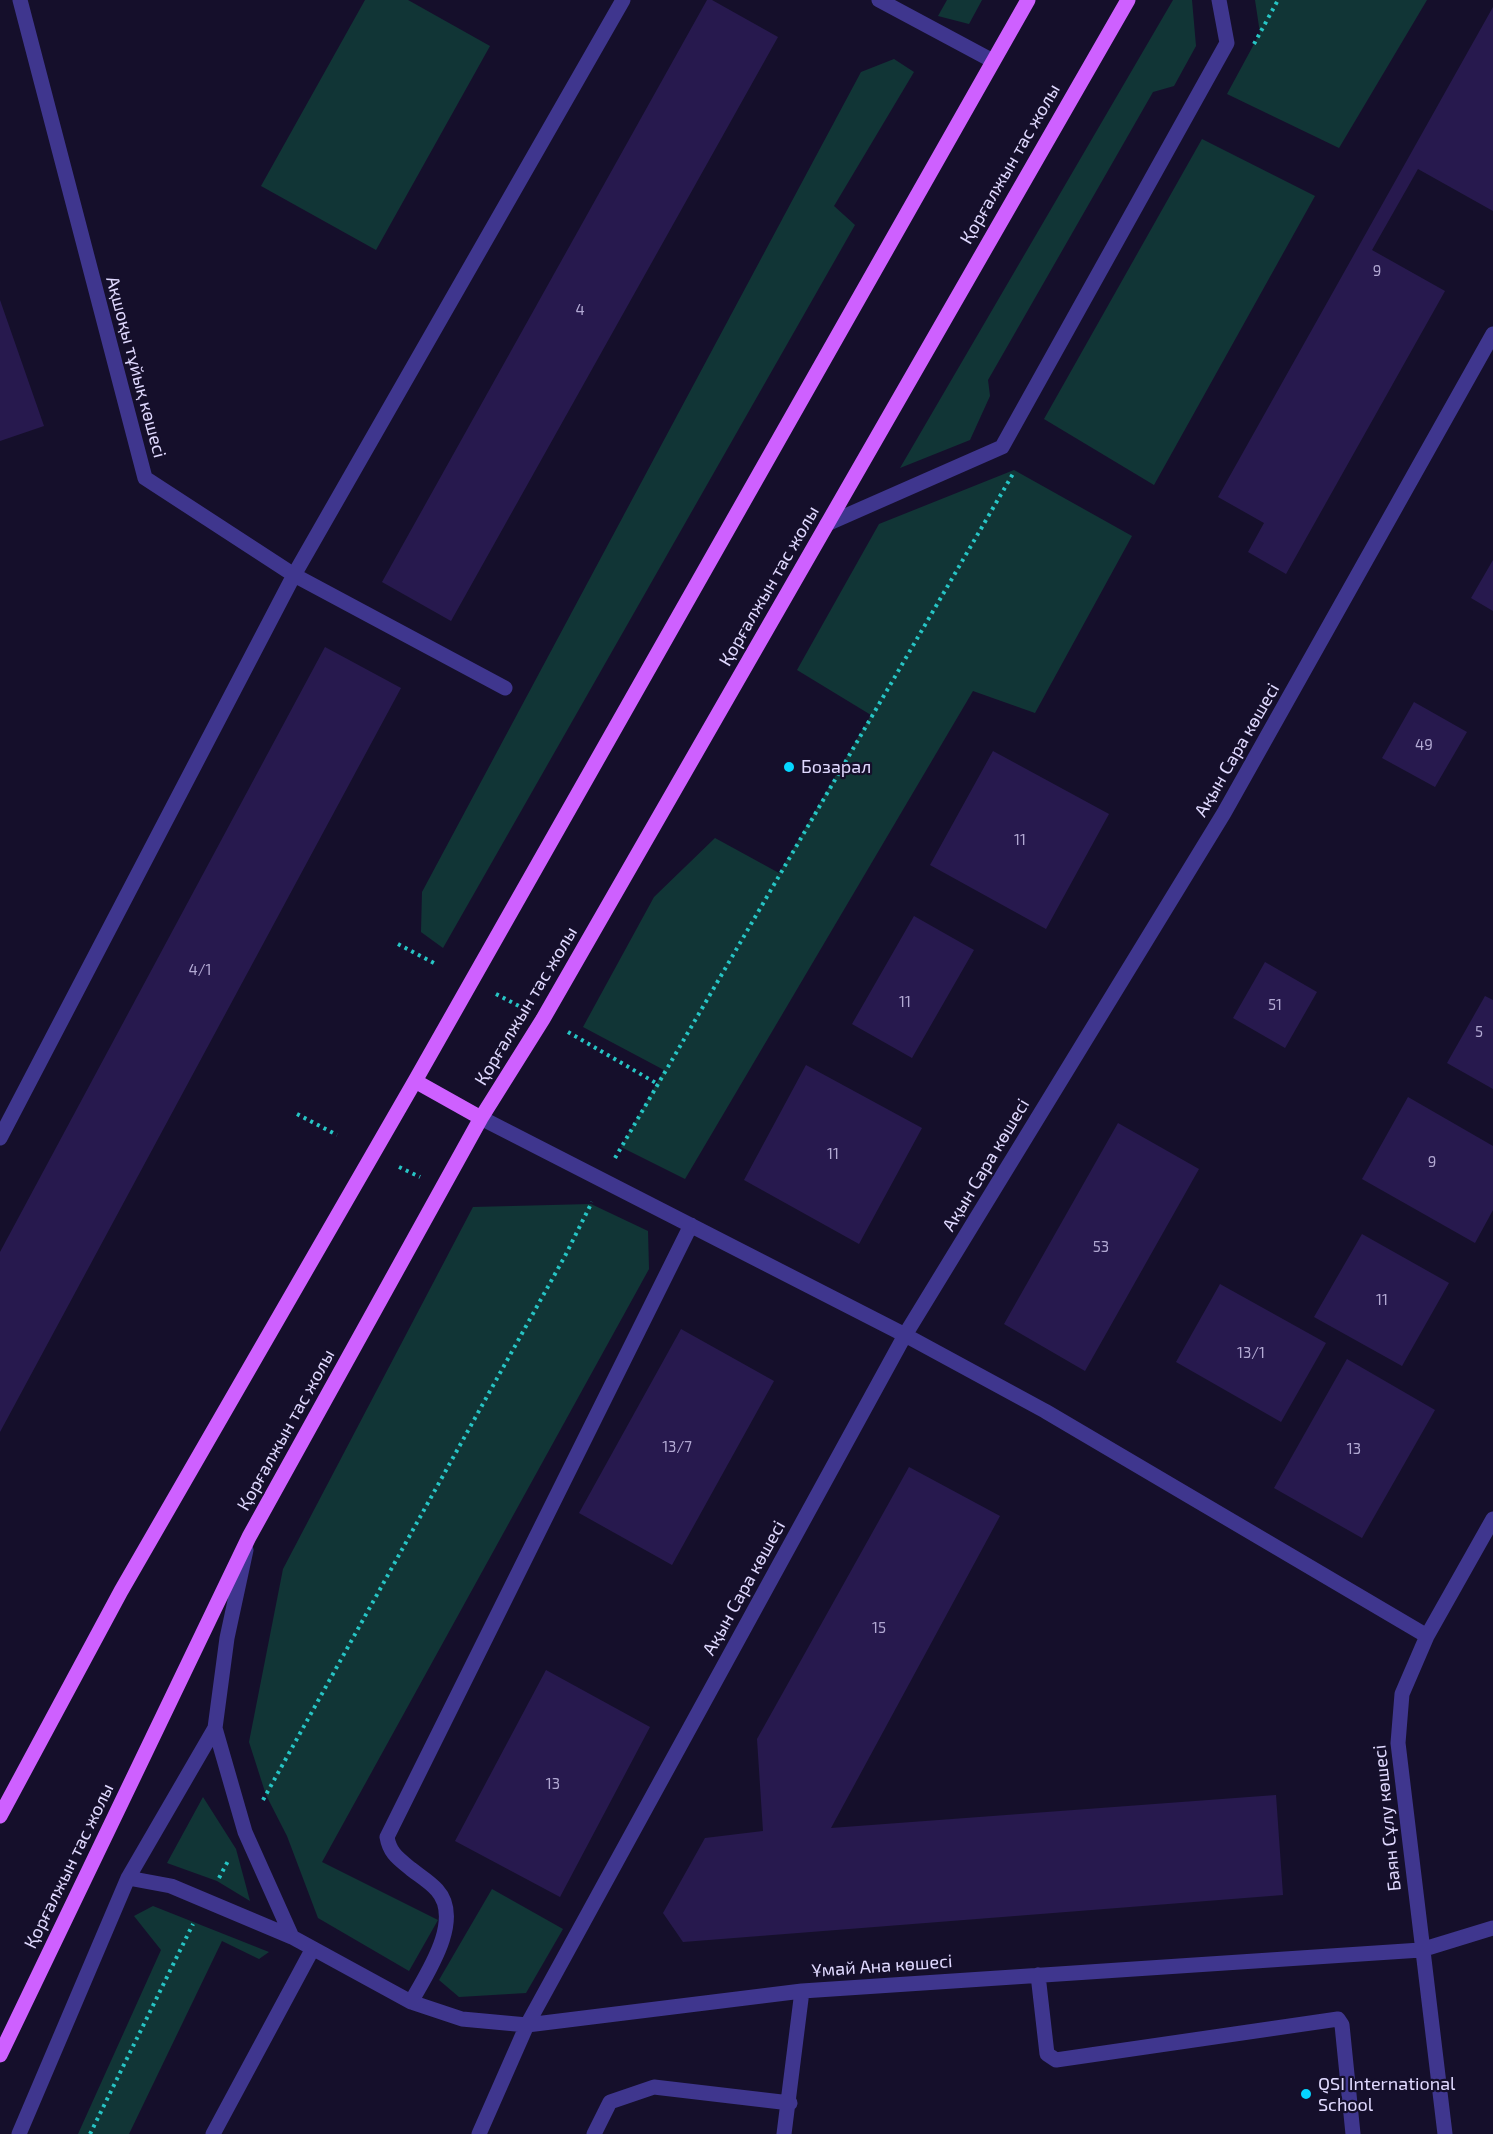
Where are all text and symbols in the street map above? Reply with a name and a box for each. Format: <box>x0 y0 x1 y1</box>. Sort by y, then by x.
street label: Қорғалжын тас жолы <box>955 80 1065 248</box>
house number: 9 <box>1373 262 1381 280</box>
street label: Ақшоқы тұйық көшесі <box>101 274 171 460</box>
house number: 4 <box>575 301 585 319</box>
street label: Қорғалжын тас жолы <box>714 502 824 670</box>
street label: Ақын Сара көшесі <box>1190 679 1284 821</box>
house number: 49 <box>1415 736 1433 754</box>
place label: Бозарал <box>801 756 871 778</box>
marker: Бозарал <box>782 760 796 774</box>
house number: 11 <box>1014 831 1026 849</box>
street label: Қорғалжын тас жолы <box>470 923 582 1089</box>
house number: 4/1 <box>189 961 211 979</box>
house number: 11 <box>899 993 911 1011</box>
house number: 51 <box>1268 996 1282 1014</box>
house number: 5 <box>1475 1023 1483 1041</box>
street label: Ақын Сара көшесі <box>938 1095 1034 1235</box>
house number: 11 <box>827 1145 839 1163</box>
house number: 9 <box>1428 1153 1436 1171</box>
house number: 53 <box>1093 1238 1109 1256</box>
house number: 11 <box>1376 1291 1388 1309</box>
house number: 13/1 <box>1237 1344 1265 1362</box>
street label: Қорғалжын тас жолы <box>233 1346 339 1514</box>
house number: 13/7 <box>662 1438 692 1456</box>
house number: 13 <box>1347 1440 1361 1458</box>
street label: Ақын Сара көшесі <box>698 1517 790 1659</box>
house number: 15 <box>872 1619 886 1637</box>
street label: Баян Сұлу көшесі <box>1369 1744 1405 1892</box>
house number: 13 <box>546 1775 560 1793</box>
street label: Қорғалжын тас жолы <box>20 1780 118 1952</box>
street label: Ұмай Ана көшесі <box>811 1950 953 1982</box>
place label: QSI International School <box>1318 2073 1455 2116</box>
marker: QSI International School <box>1299 2087 1313 2101</box>

